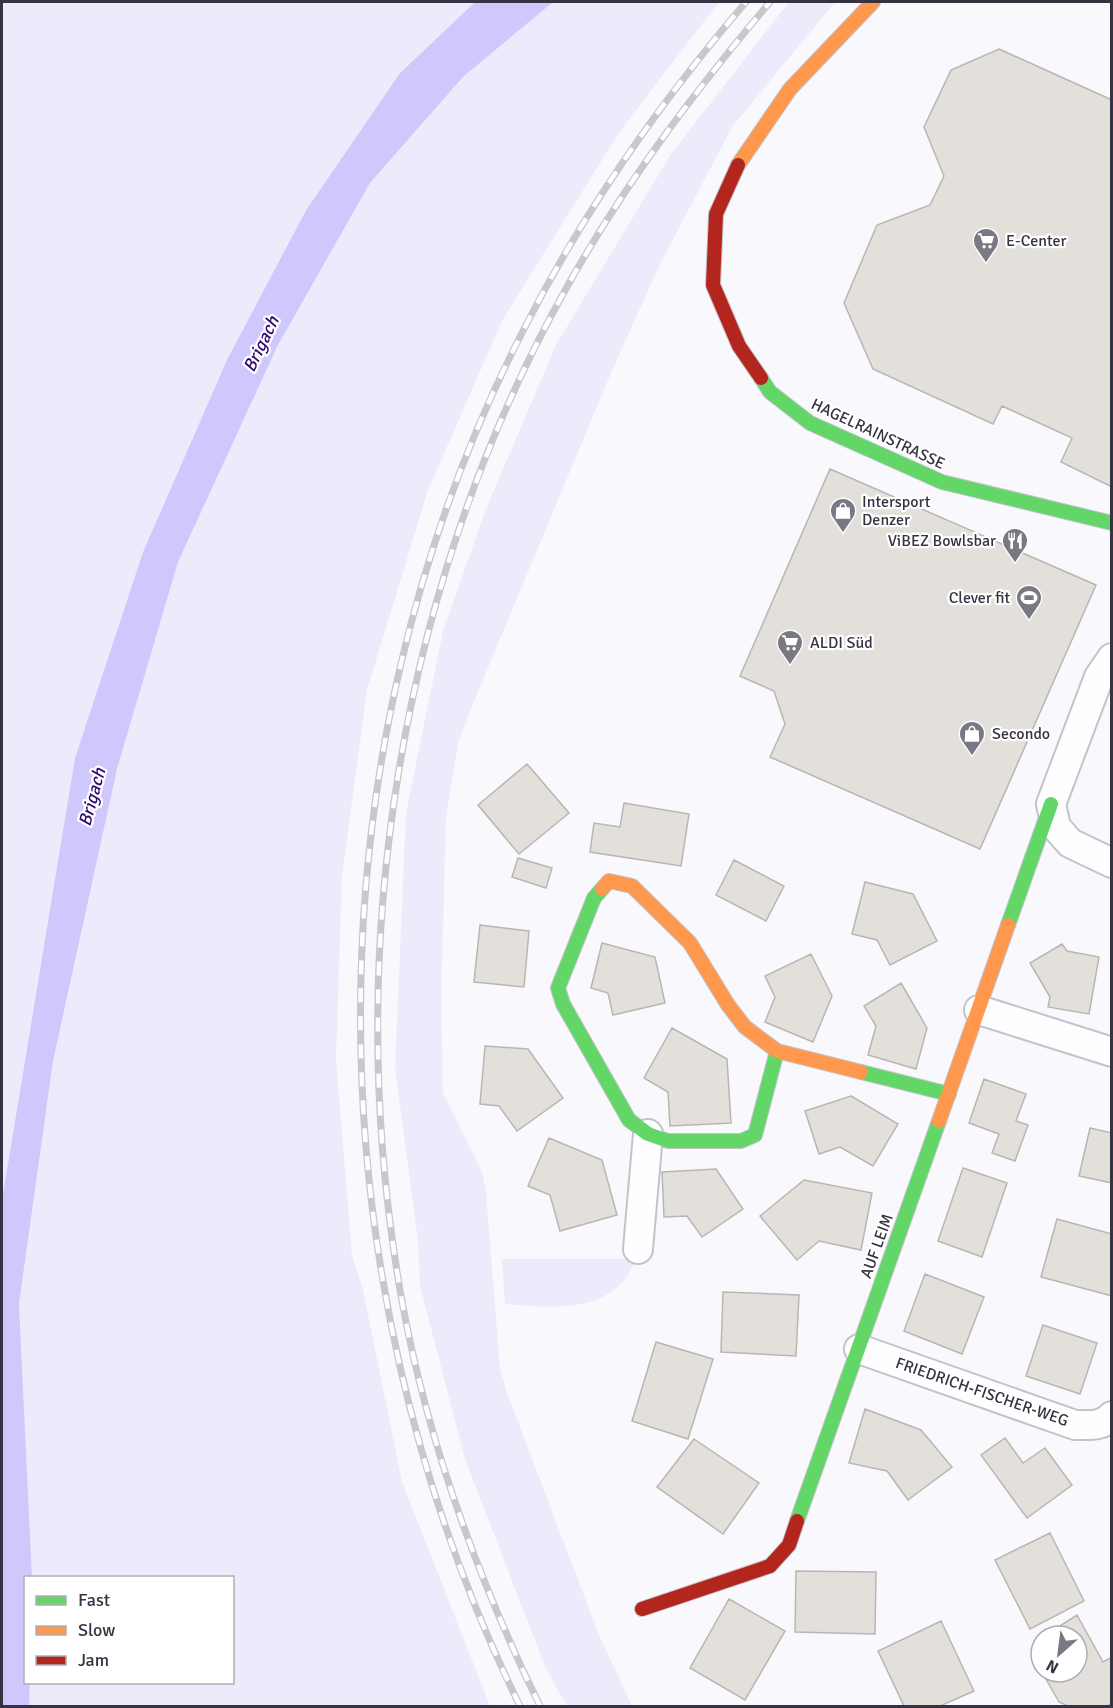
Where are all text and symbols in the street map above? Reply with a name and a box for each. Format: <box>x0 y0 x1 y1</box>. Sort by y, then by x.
supermarket icon: E-Center <box>971 226 1001 264</box>
place label: E-Center <box>1006 231 1066 251</box>
water label: Brigach <box>238 311 284 375</box>
street label: HAGELRAINSTRASSE <box>808 394 948 474</box>
place label: Intersport Denzer <box>862 492 931 530</box>
shop icon: Intersport Denzer <box>828 496 858 534</box>
restaurant icon: ViBEZ Bowlsbar <box>1000 526 1030 564</box>
place label: ViBEZ Bowlsbar <box>888 531 996 551</box>
sports icon: Clever fit <box>1014 583 1044 621</box>
place label: Clever fit <box>949 588 1010 608</box>
supermarket icon: ALDI Süd <box>775 628 805 666</box>
place label: ALDI Süd <box>810 633 873 653</box>
shop icon: Secondo <box>957 719 987 757</box>
place label: Secondo <box>992 724 1050 744</box>
water label: Brigach <box>74 764 111 828</box>
street label: AUF LEIM <box>856 1211 898 1281</box>
street label: FRIEDRICH-FISCHER-WEG <box>893 1353 1071 1431</box>
legend <box>24 1576 234 1684</box>
text: Fast <box>78 1589 110 1611</box>
text: Slow <box>78 1619 115 1641</box>
north arrow <box>1029 1624 1089 1684</box>
text: Jam <box>78 1649 109 1671</box>
text: N <box>1043 1655 1062 1678</box>

